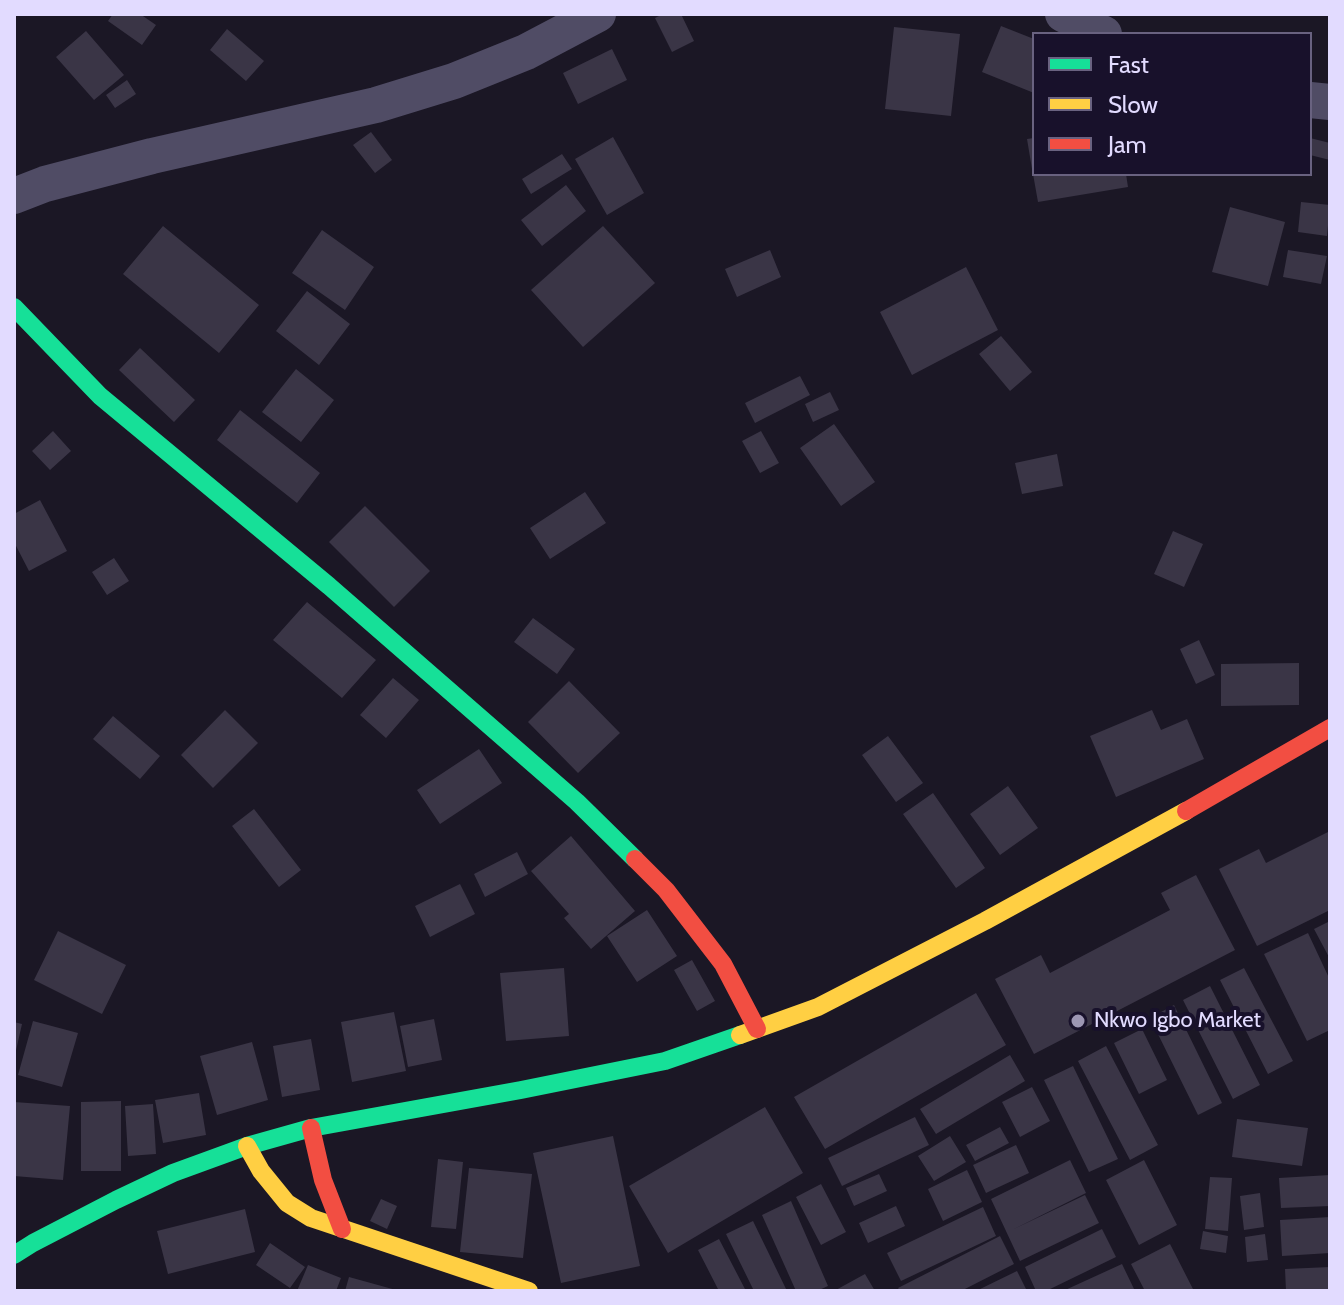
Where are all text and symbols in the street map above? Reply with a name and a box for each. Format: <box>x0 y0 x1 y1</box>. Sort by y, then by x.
legend <box>1032 32 1312 176</box>
text: Fast <box>1108 50 1149 79</box>
text: Slow <box>1108 90 1158 119</box>
text: Jam <box>1108 130 1146 159</box>
place label: Nkwo Igbo Market <box>1094 1008 1261 1034</box>
marker: Nkwo Igbo Market <box>1069 1012 1087 1030</box>

